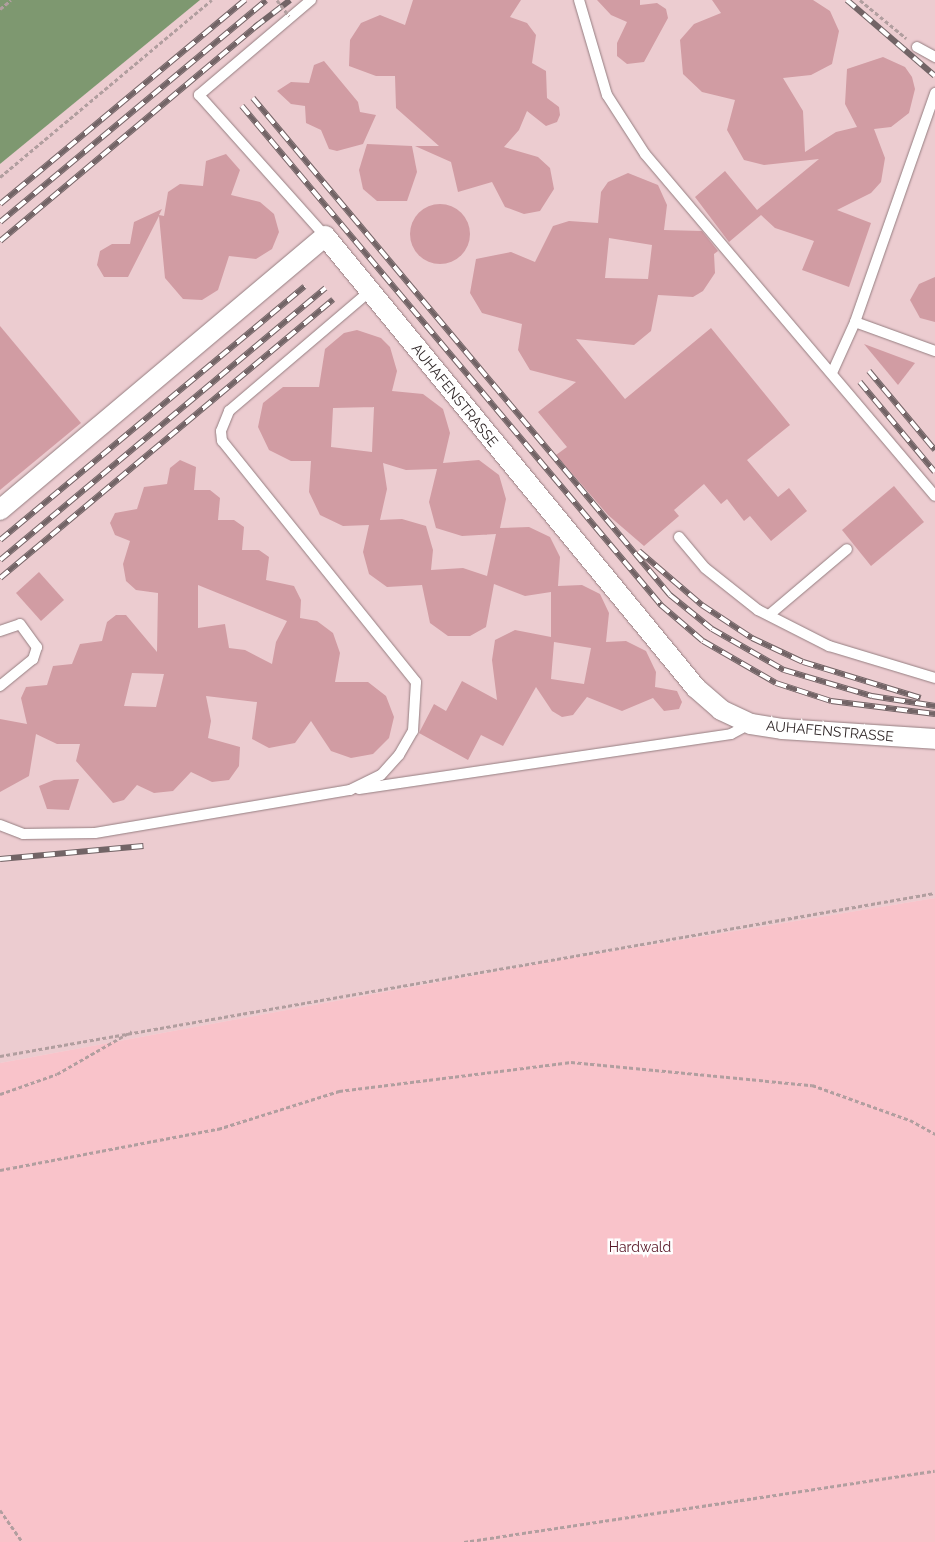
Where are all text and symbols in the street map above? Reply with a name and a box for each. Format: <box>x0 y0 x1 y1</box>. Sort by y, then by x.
street label: AUHAFENSTRASSE <box>408 340 502 450</box>
street label: AUHAFENSTRASSE <box>766 717 894 745</box>
park label: Hardwald <box>609 1239 671 1255</box>

